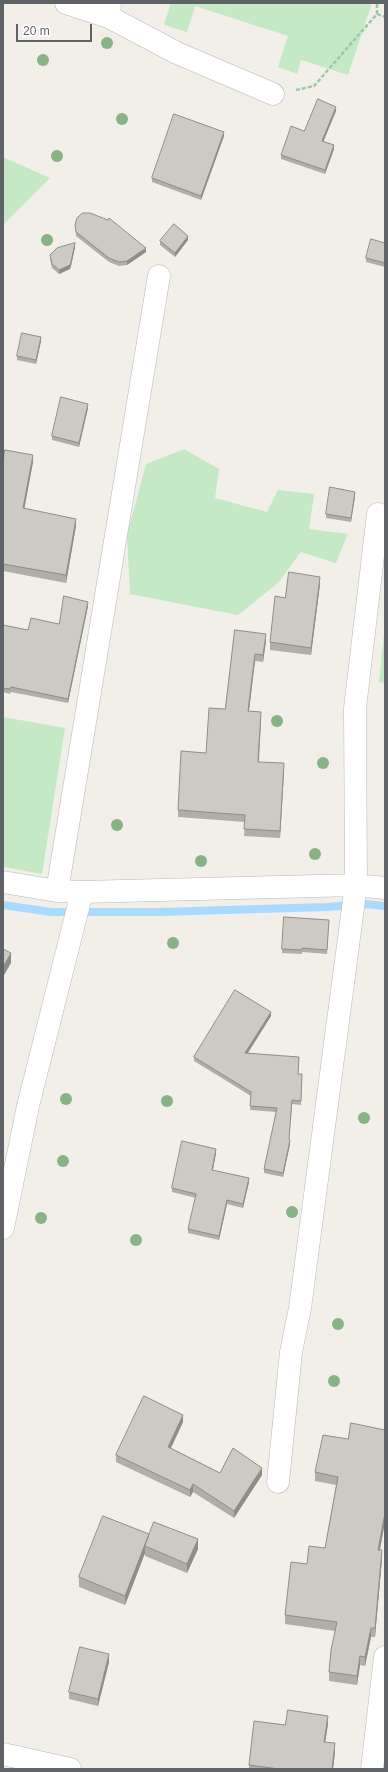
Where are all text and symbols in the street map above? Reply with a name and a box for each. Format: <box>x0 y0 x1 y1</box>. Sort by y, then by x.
scale bar <box>18 16 94 42</box>
text: 20 m <box>23 24 50 38</box>

